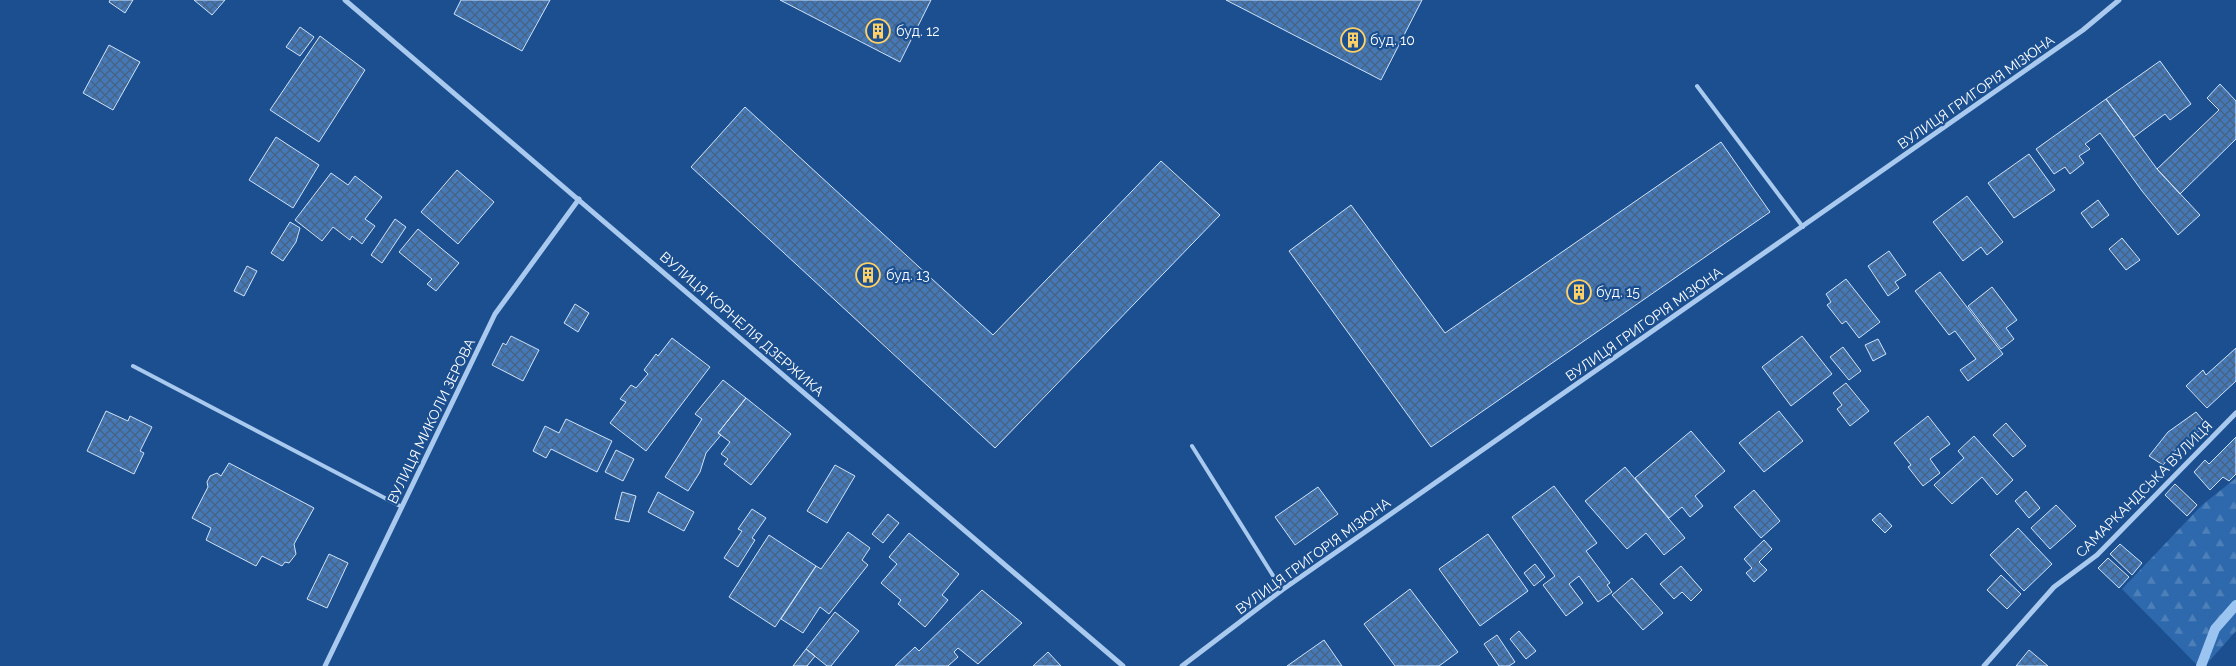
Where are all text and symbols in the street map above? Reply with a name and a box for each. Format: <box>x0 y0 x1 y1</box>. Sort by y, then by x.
building icon: буд. 12 <box>865 18 891 44</box>
place label: буд. 12 <box>896 23 939 39</box>
building icon: буд. 10 <box>1340 27 1366 53</box>
street label: ВУЛИЦЯ ГРИГОРІЯ МІЗЮНА <box>1895 31 2058 152</box>
place label: буд. 10 <box>1370 32 1415 48</box>
street label: ВУЛИЦЯ КОРНЕЛІЯ ДЗЕРЖИКА <box>657 248 828 400</box>
building icon: буд. 13 <box>855 262 881 288</box>
street label: ВУЛИЦЯ ГРИГОРІЯ МІЗЮНА <box>1563 263 1726 384</box>
place label: буд. 13 <box>886 267 930 283</box>
building icon: буд. 15 <box>1566 279 1592 305</box>
place label: буд. 15 <box>1596 284 1640 300</box>
street label: ВУЛИЦЯ МИКОЛИ ЗЕРОВА <box>384 335 478 506</box>
street label: САМАРКАНДСЬКА ВУЛИЦЯ <box>2073 418 2215 560</box>
street label: ВУЛИЦЯ ГРИГОРІЯ МІЗЮНА <box>1232 494 1394 618</box>

